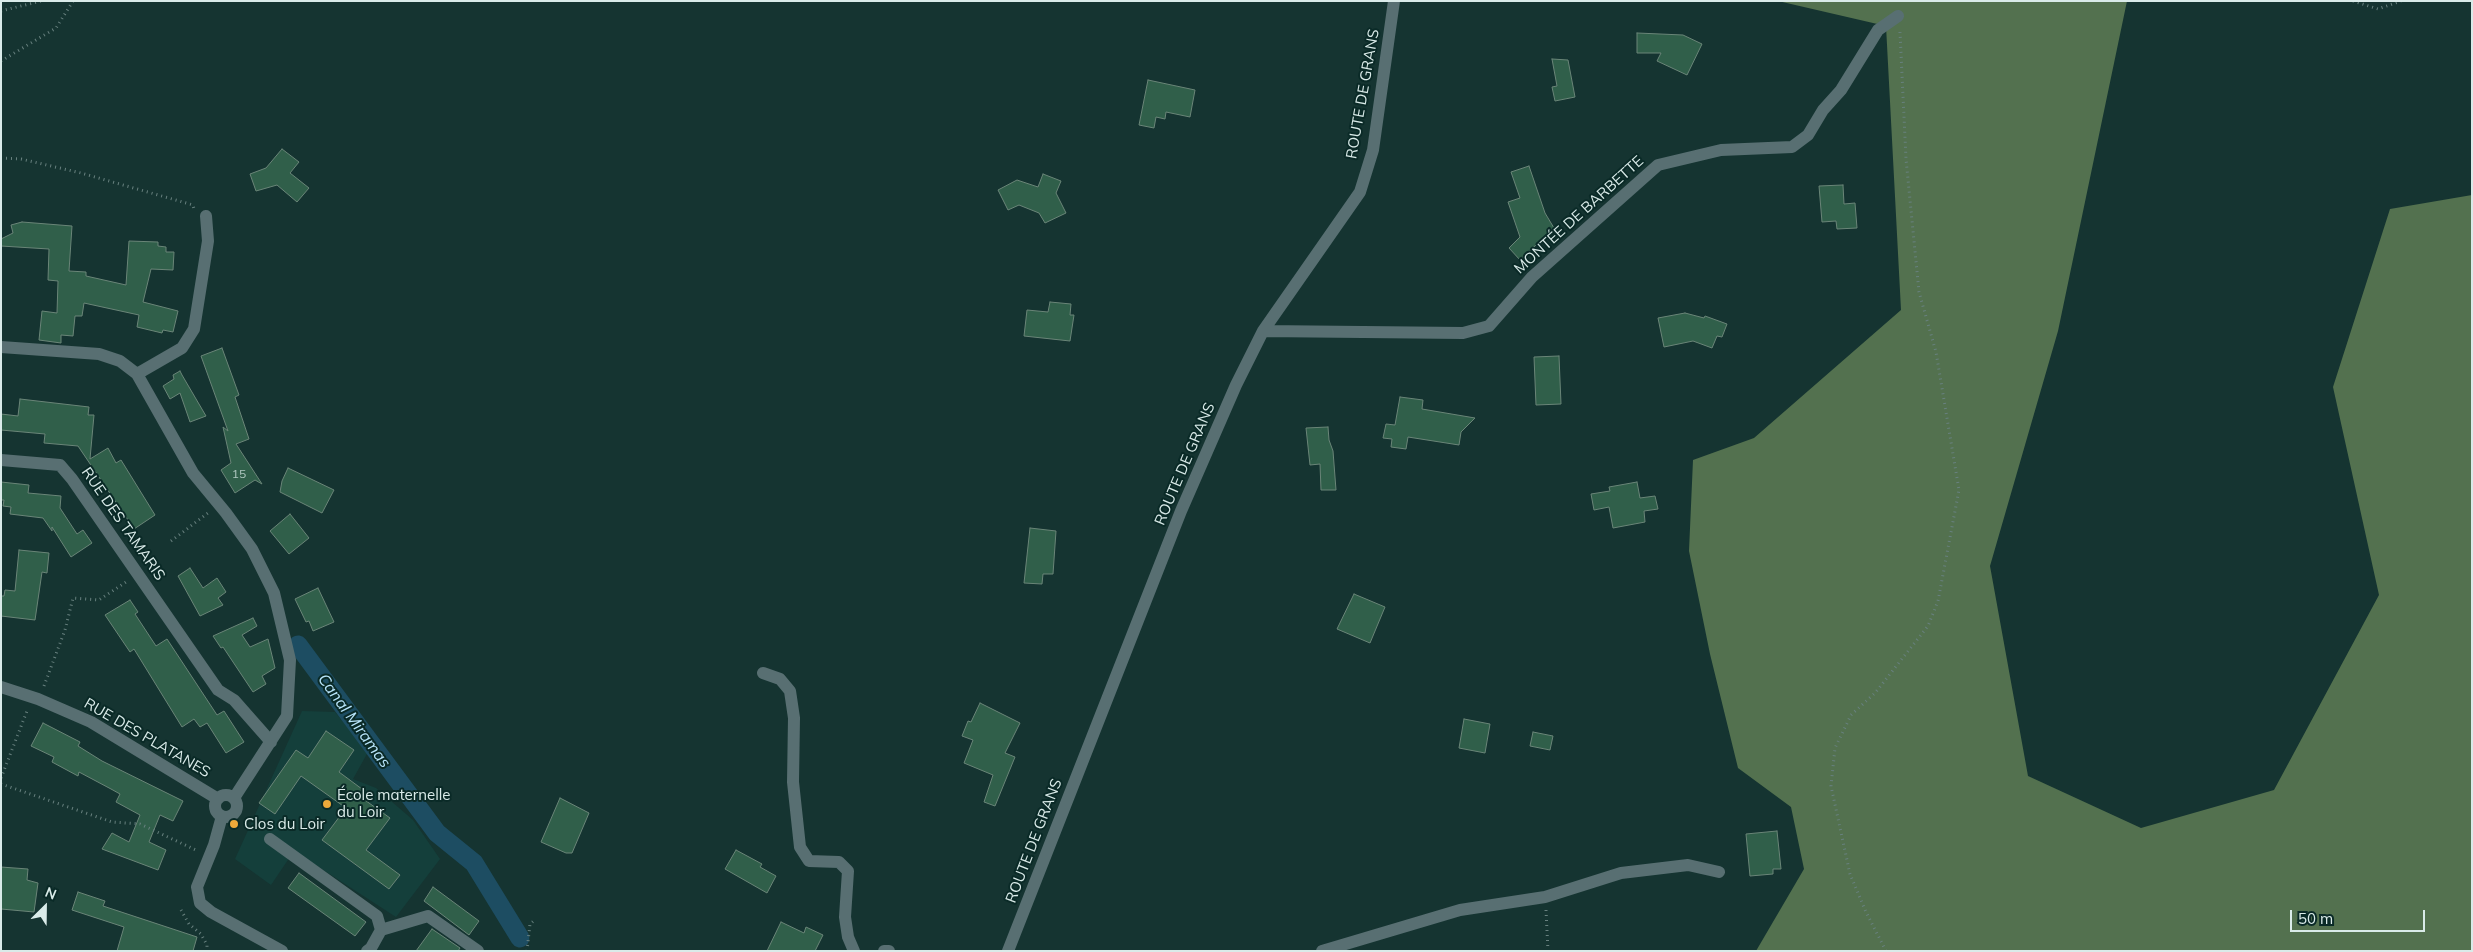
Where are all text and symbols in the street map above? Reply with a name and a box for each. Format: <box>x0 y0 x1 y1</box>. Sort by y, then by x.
street label: ROUTE DE GRANS <box>1343 28 1383 160</box>
street label: MONTÉE DE BARBETTE <box>1511 152 1647 278</box>
street label: ROUTE DE GRANS <box>1151 400 1219 528</box>
street label: RUE DES TAMARIS <box>77 464 169 584</box>
house number: 15 <box>232 467 246 481</box>
water label: Canal Miramas <box>313 670 395 772</box>
street label: RUE DES PLATANES <box>81 694 213 782</box>
street label: ROUTE DE GRANS <box>1002 776 1066 906</box>
place label: École maternelle du Loir <box>337 786 450 821</box>
marker: École maternelle du Loir <box>321 798 333 810</box>
place label: Clos du Loir <box>244 815 325 833</box>
marker: Clos du Loir <box>228 818 240 830</box>
north arrow <box>20 882 70 932</box>
text: N <box>42 883 59 904</box>
scale bar <box>2293 900 2428 932</box>
text: 50 m <box>2298 909 2333 928</box>

